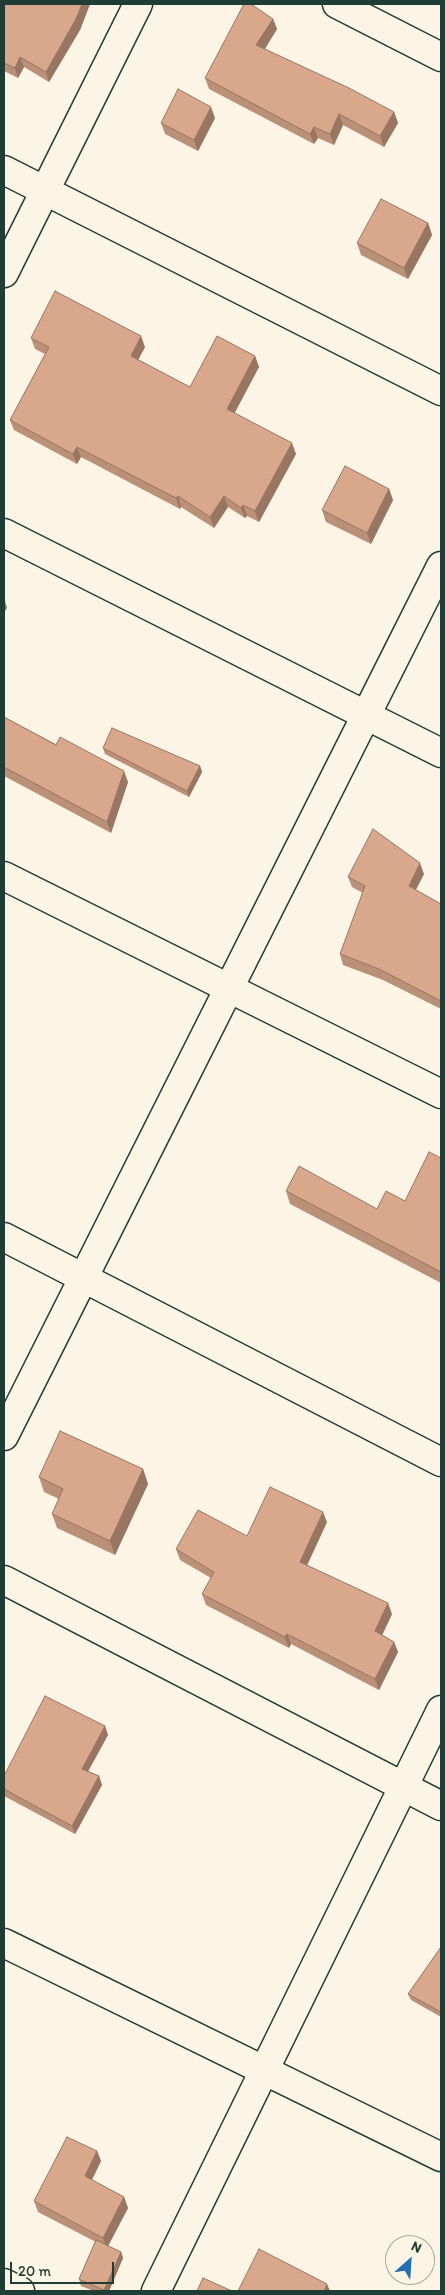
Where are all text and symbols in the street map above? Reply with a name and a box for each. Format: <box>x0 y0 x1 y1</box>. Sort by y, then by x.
north arrow <box>385 2235 435 2285</box>
text: N <box>408 2237 424 2257</box>
scale bar <box>12 2252 116 2284</box>
text: 20 m <box>18 2262 51 2280</box>

